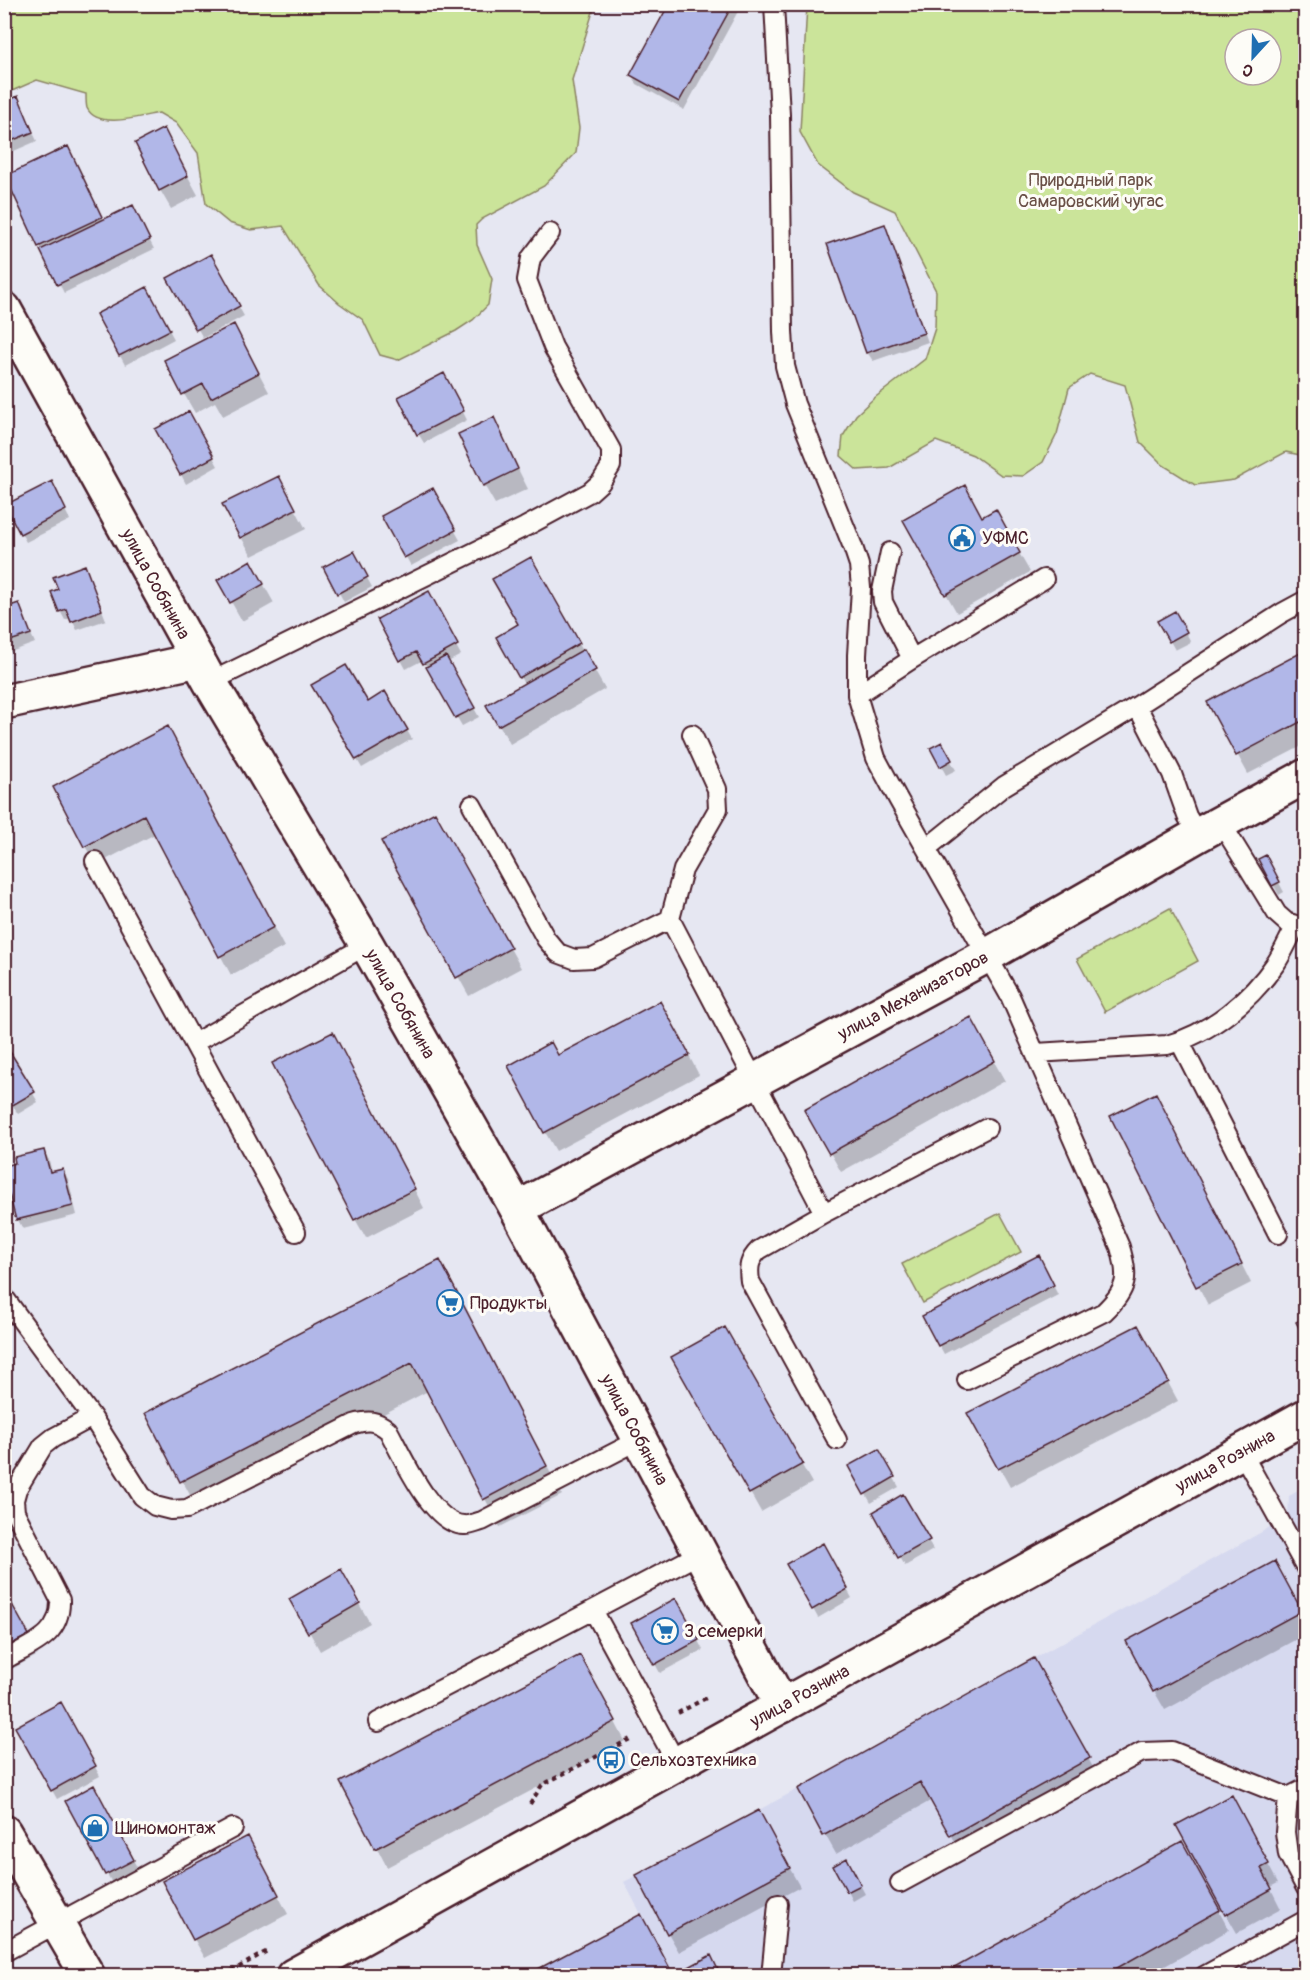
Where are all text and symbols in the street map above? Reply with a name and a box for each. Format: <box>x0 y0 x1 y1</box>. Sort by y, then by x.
north arrow <box>1223 27 1283 87</box>
text: С <box>1239 59 1256 81</box>
park label: Природный парк Самаровский чугас <box>1018 169 1164 213</box>
public building icon: УФМС <box>947 523 977 553</box>
street label: улица Собянина <box>116 524 196 643</box>
place label: УФМС <box>982 527 1029 550</box>
street label: улица Собянина <box>360 944 441 1063</box>
street label: улица Механизаторов <box>833 945 992 1046</box>
supermarket icon: Продукты <box>435 1288 465 1318</box>
place label: Продукты <box>470 1292 547 1315</box>
street label: улица Собянина <box>595 1369 674 1489</box>
street label: улица Рознина <box>1170 1424 1279 1498</box>
supermarket icon: 3 семерки <box>650 1616 680 1646</box>
place label: 3 семерки <box>684 1620 763 1643</box>
street label: улица Рознина <box>745 1659 854 1733</box>
bus stop icon: Сельхозтехника <box>596 1745 626 1775</box>
place label: Сельхозтехника <box>630 1749 757 1772</box>
shop icon: Шиномонтаж <box>80 1813 110 1843</box>
place label: Шиномонтаж <box>115 1817 216 1840</box>

